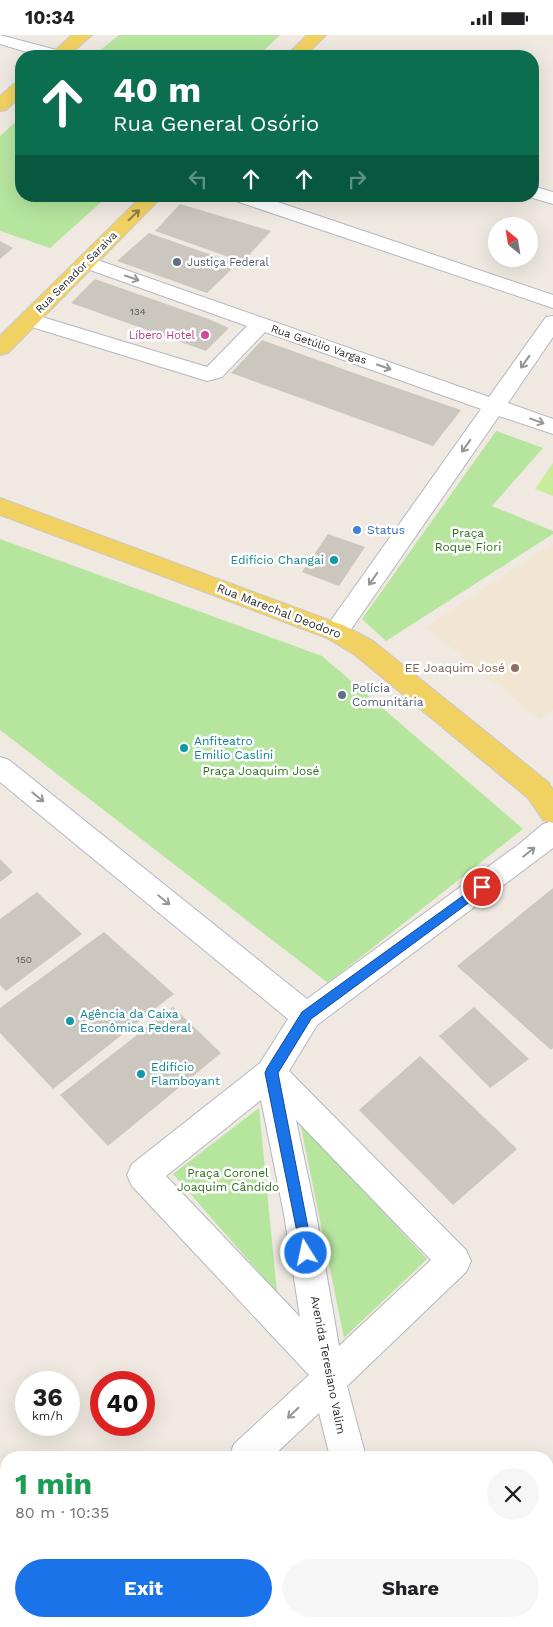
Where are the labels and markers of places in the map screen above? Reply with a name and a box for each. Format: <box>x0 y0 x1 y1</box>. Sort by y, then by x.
marker: Justiça Federal <box>171 256 183 268</box>
place label: Justiça Federal <box>187 256 269 269</box>
place label: Líbero Hotel <box>129 329 196 342</box>
marker: Líbero Hotel <box>199 329 211 341</box>
place label: Status <box>367 523 405 537</box>
marker: Status <box>351 524 363 536</box>
place label: Edifício Changai <box>230 553 324 567</box>
marker: Edifício Changai <box>328 554 340 566</box>
place label: EE Joaquim José <box>405 661 505 675</box>
marker: EE Joaquim José <box>509 662 521 674</box>
place label: Polícia Comunitária <box>352 681 424 709</box>
marker: Polícia Comunitária <box>336 689 348 701</box>
place label: Anfiteatro Emilio Caslini <box>194 734 273 762</box>
marker: Anfiteatro Emilio Caslini <box>178 742 190 754</box>
pin <box>461 866 503 908</box>
place label: Agência da Caixa Econômica Federal <box>80 1007 191 1035</box>
marker: Agência da Caixa Econômica Federal <box>64 1015 76 1027</box>
place label: Edifício Flamboyant <box>151 1060 220 1088</box>
marker: Edifício Flamboyant <box>135 1068 147 1080</box>

